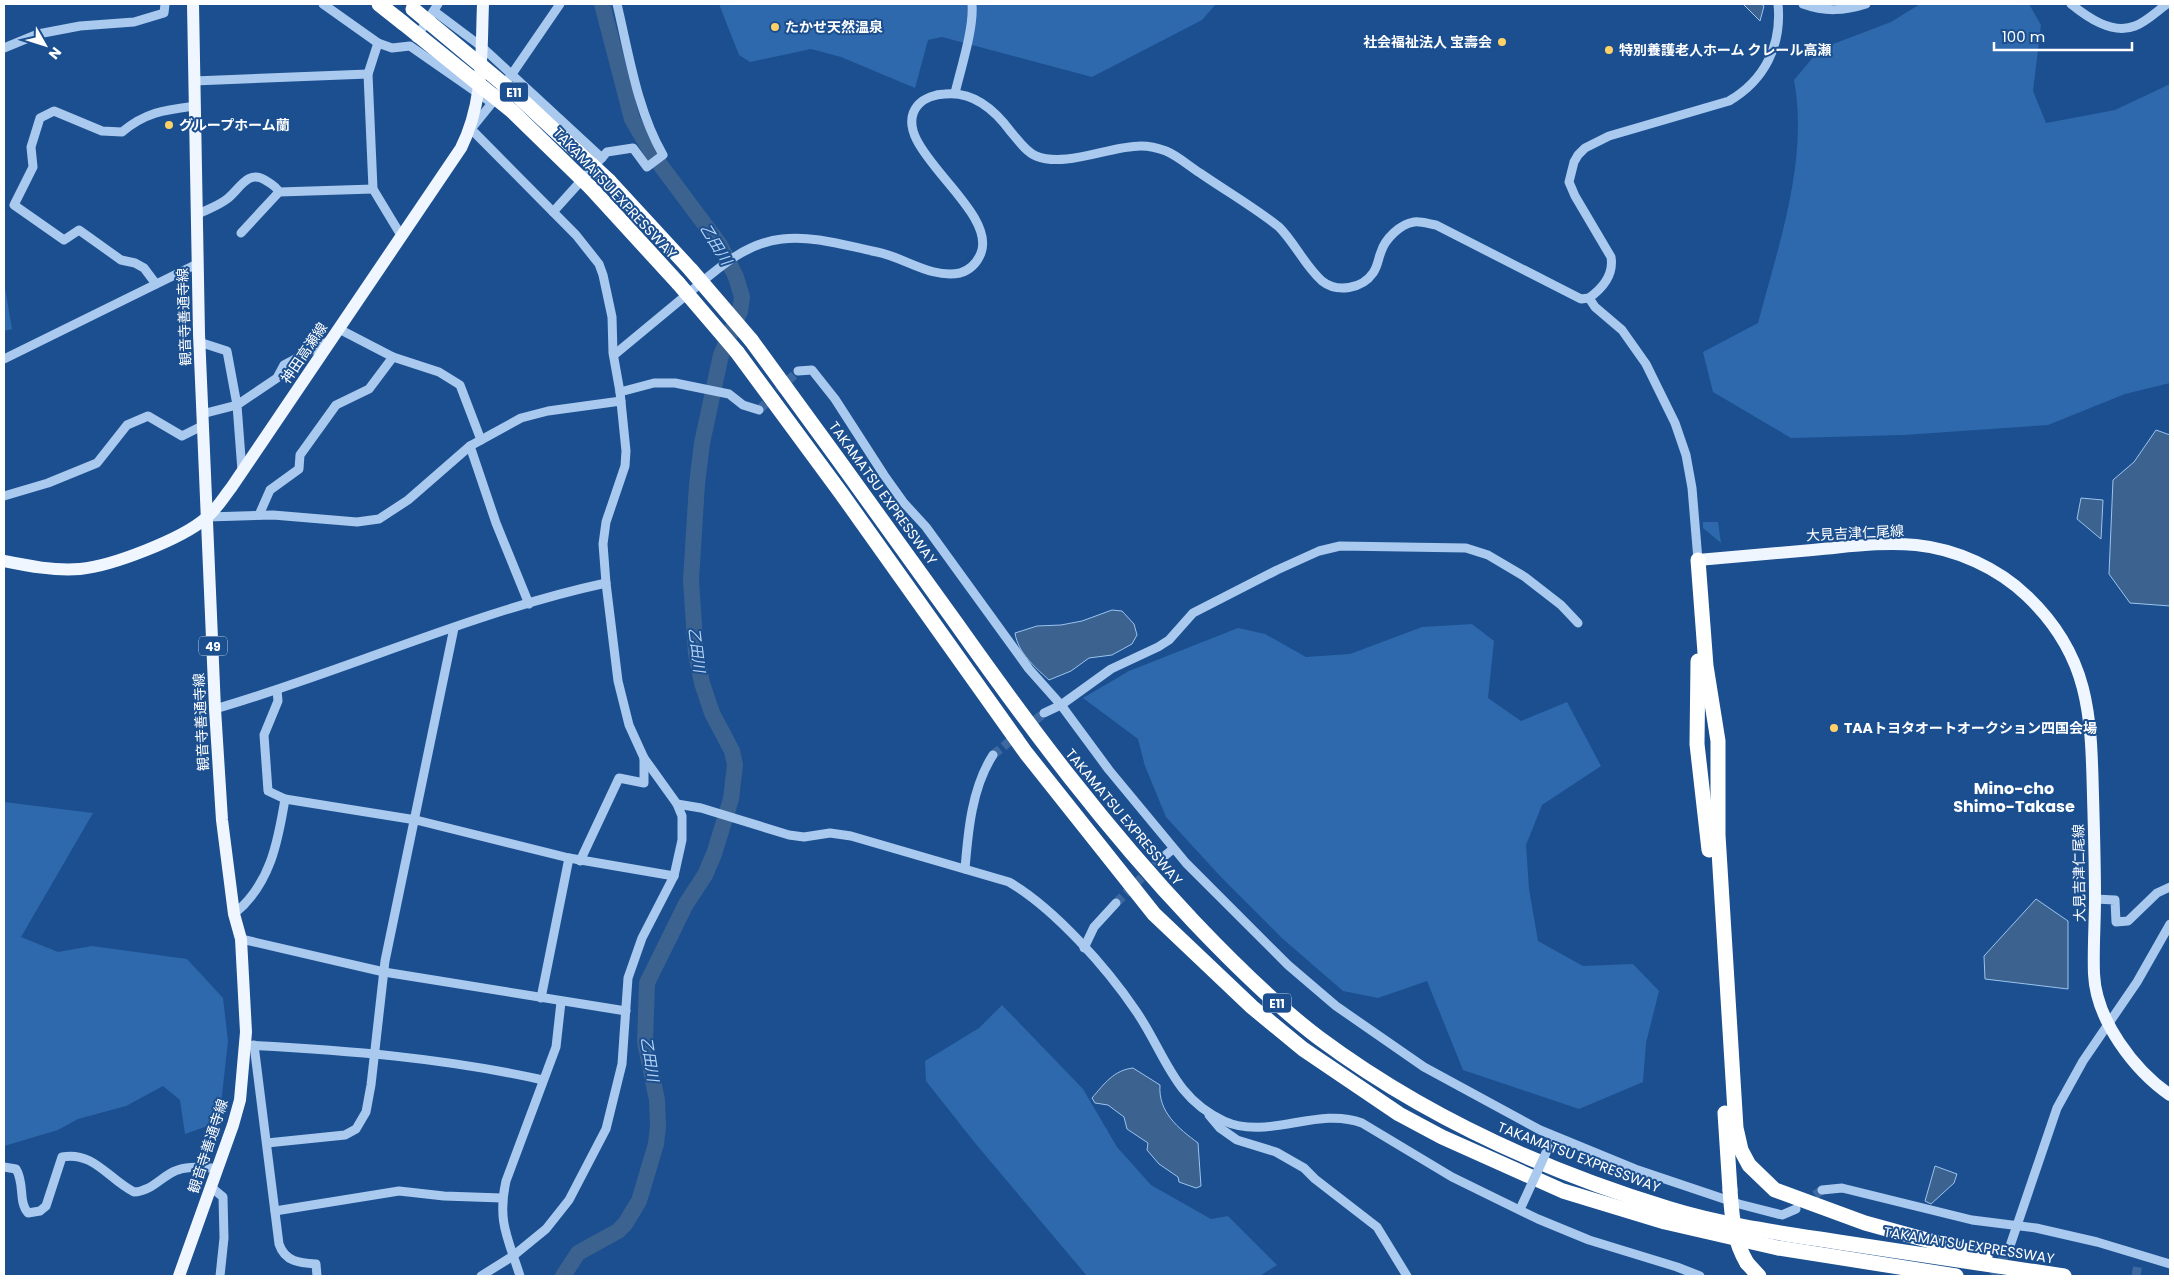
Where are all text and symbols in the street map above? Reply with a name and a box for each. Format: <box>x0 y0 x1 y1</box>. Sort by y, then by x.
place label: たかせ天然温泉 <box>785 17 883 37</box>
north arrow <box>20 20 70 70</box>
scale bar <box>1994 20 2132 52</box>
marker: たかせ天然温泉 <box>769 21 781 33</box>
text: 100 m <box>2002 26 2045 47</box>
place label: 社会福祉法人 宝壽会 <box>1363 32 1492 52</box>
marker: 社会福祉法人 宝壽会 <box>1496 36 1508 48</box>
place label: 特別養護老人ホーム クレール高瀬 <box>1619 40 1832 60</box>
text: N <box>44 43 66 64</box>
marker: 特別養護老人ホーム クレール高瀬 <box>1603 44 1615 56</box>
road number: E11 <box>500 82 528 101</box>
place label: グループホーム蘭 <box>179 115 290 135</box>
marker: グループホーム蘭 <box>163 119 175 131</box>
street label: TAKAMATSU EXPRESSWAY <box>549 123 681 263</box>
water label: 乙田川 <box>695 219 738 270</box>
street label: 観音寺善通寺線 <box>172 268 196 366</box>
street label: 神田高瀬線 <box>276 318 332 388</box>
street label: TAKAMATSU EXPRESSWAY <box>824 417 942 569</box>
street label: 大見吉津仁尾線 <box>1806 520 1904 546</box>
water label: 乙田川 <box>684 626 710 676</box>
road number: 49 <box>199 636 227 656</box>
street label: 観音寺善通寺線 <box>188 673 214 771</box>
place label: TAAトヨタオートオークション四国会場 <box>1844 718 2097 738</box>
marker: TAAトヨタオートオークション四国会場 <box>1828 722 1840 734</box>
street label: TAKAMATSU EXPRESSWAY <box>1061 744 1187 890</box>
district label: Mino-cho Shimo-Takase <box>1953 777 2075 818</box>
street label: 大見吉津仁尾線 <box>2068 824 2090 922</box>
road number: E11 <box>1263 994 1291 1012</box>
water label: 乙田川 <box>636 1035 664 1085</box>
street label: 観音寺善通寺線 <box>183 1096 233 1196</box>
street label: TAKAMATSU EXPRESSWAY <box>1495 1117 1663 1197</box>
street label: TAKAMATSU EXPRESSWAY <box>1882 1222 2056 1268</box>

